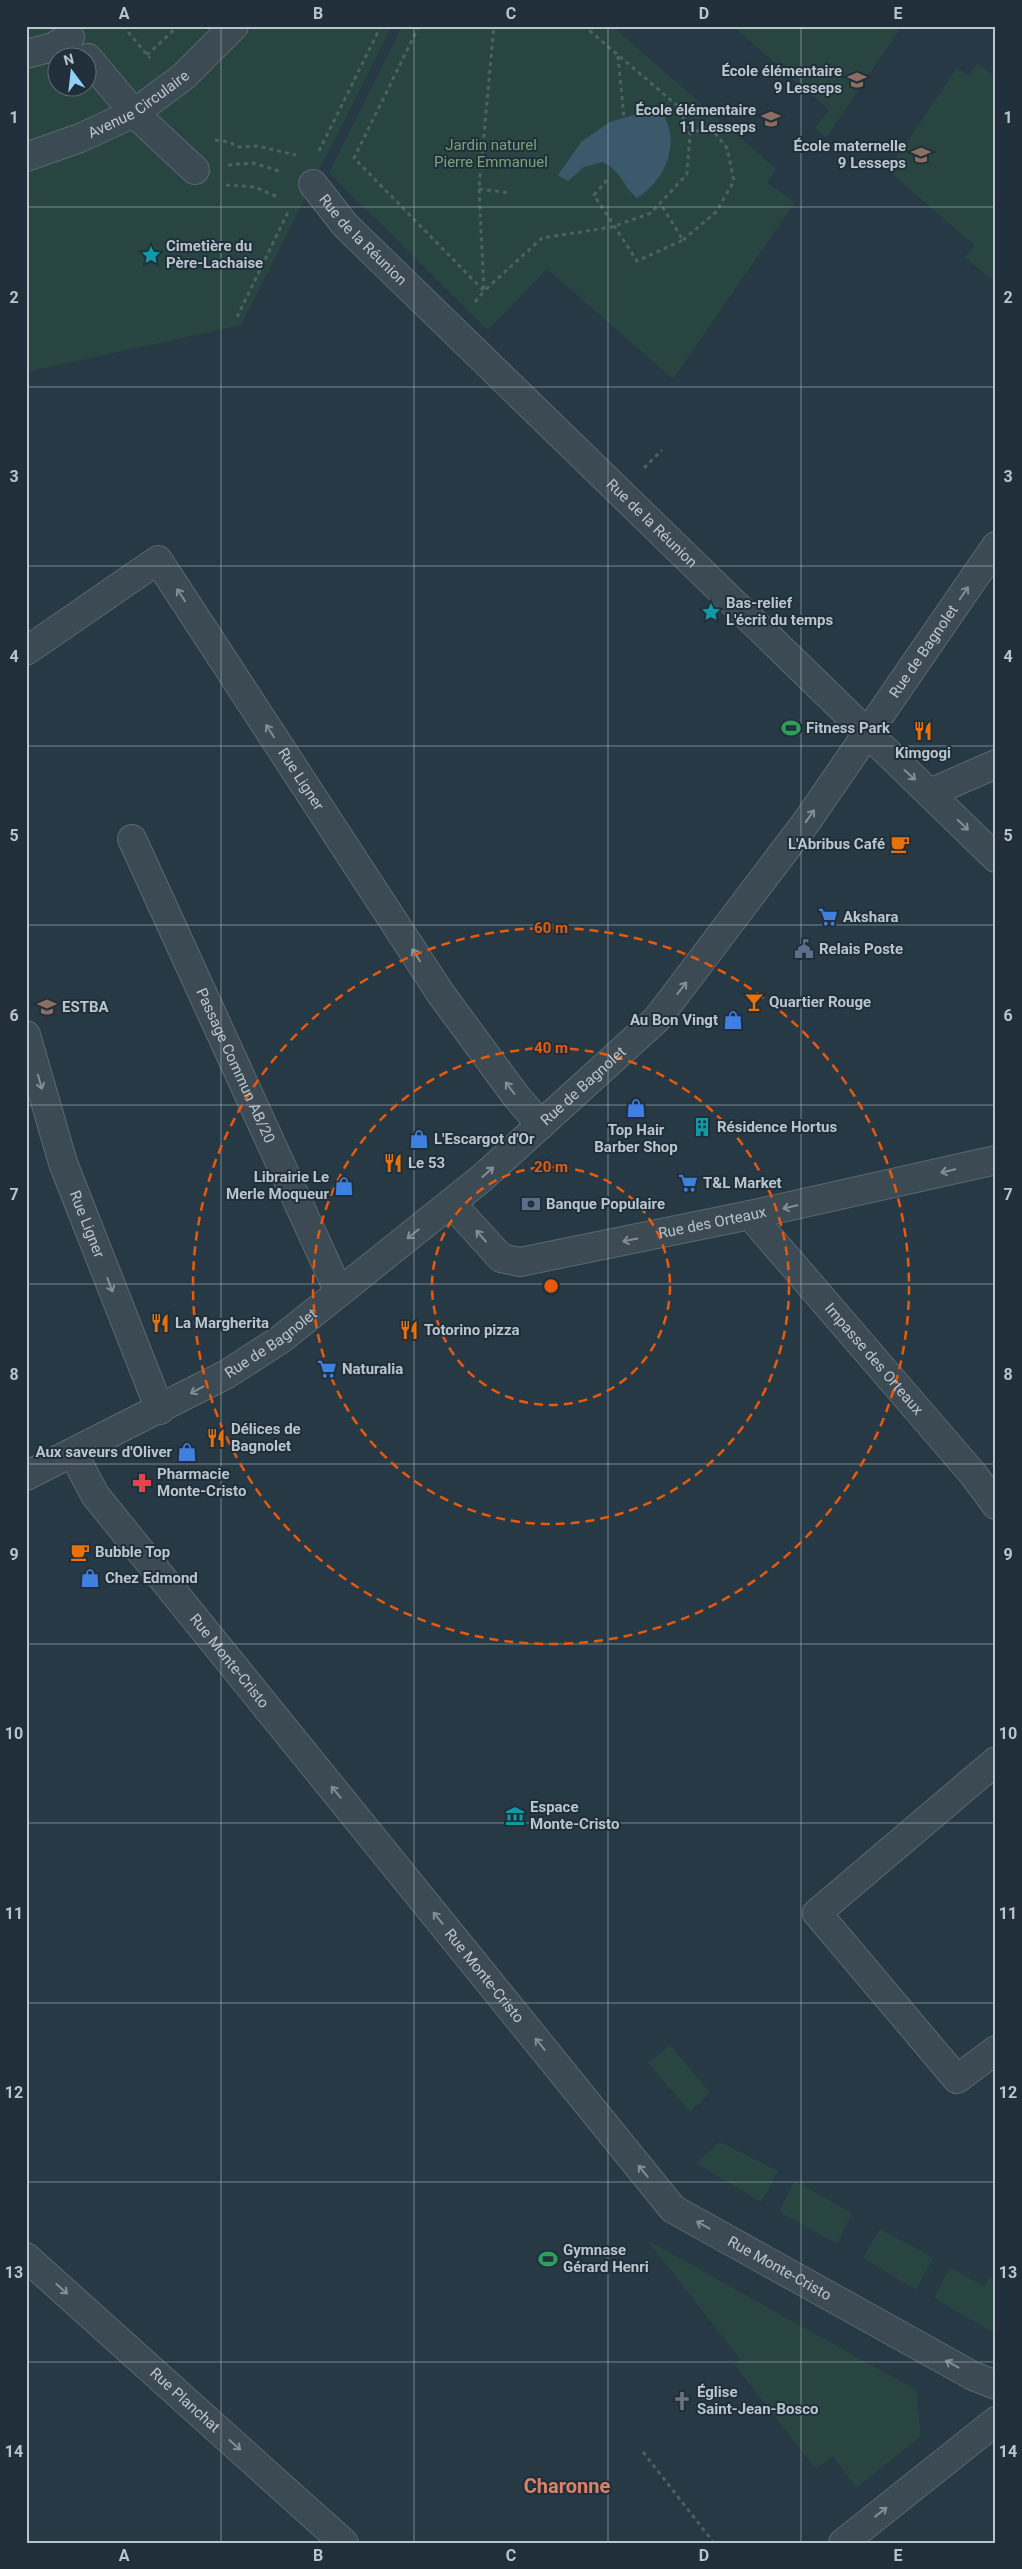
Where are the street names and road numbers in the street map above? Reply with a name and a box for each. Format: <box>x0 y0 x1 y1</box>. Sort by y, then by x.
street label: Avenue Circulaire <box>85 67 193 142</box>
street label: Rue de la Réunion <box>315 191 411 289</box>
street label: Rue de la Réunion <box>603 475 701 571</box>
street label: Rue de Bagnolet <box>885 601 962 701</box>
street label: Rue Ligner <box>274 745 328 814</box>
street label: Passage Commun AB/20 <box>192 985 279 1146</box>
street label: Rue de Bagnolet <box>537 1043 630 1129</box>
street label: Rue Ligner <box>66 1188 108 1260</box>
street label: Rue des Orteaux <box>657 1203 768 1243</box>
street label: Impasse des Orteaux <box>821 1299 927 1419</box>
street label: Rue de Bagnolet <box>221 1305 321 1382</box>
street label: Rue Monte-Cristo <box>186 1610 273 1712</box>
street label: Rue Monte-Cristo <box>441 1925 528 2026</box>
street label: Rue Monte-Cristo <box>725 2232 835 2304</box>
street label: Rue Planchat <box>146 2364 224 2436</box>

